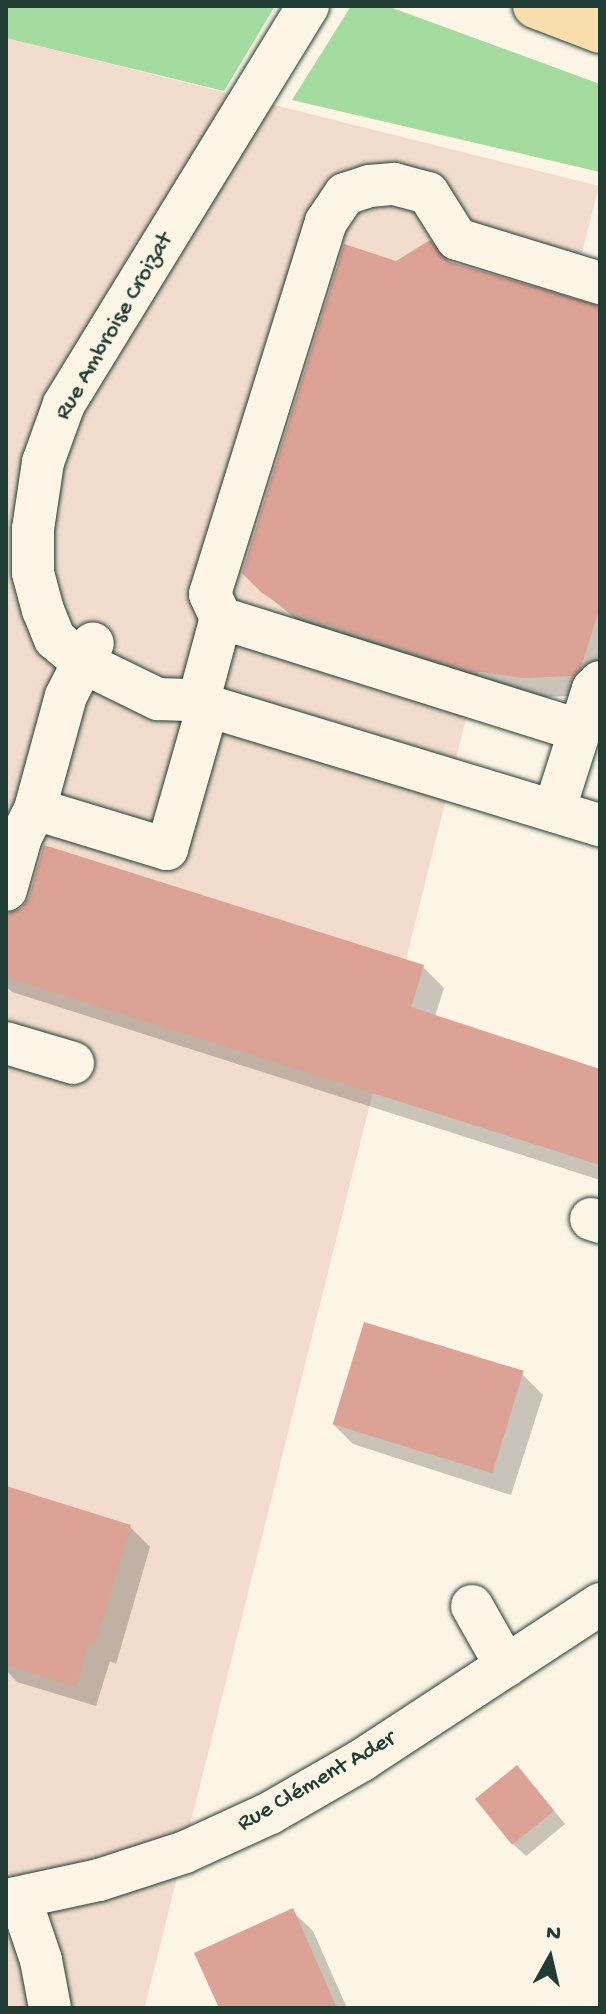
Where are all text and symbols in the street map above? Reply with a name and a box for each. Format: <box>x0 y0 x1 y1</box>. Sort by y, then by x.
street label: Rue Ambroise Croizat <box>50 228 180 426</box>
street label: Rue Clément Ader <box>233 1725 401 1839</box>
north arrow <box>510 1918 590 1998</box>
text: N <box>544 1920 562 1948</box>

